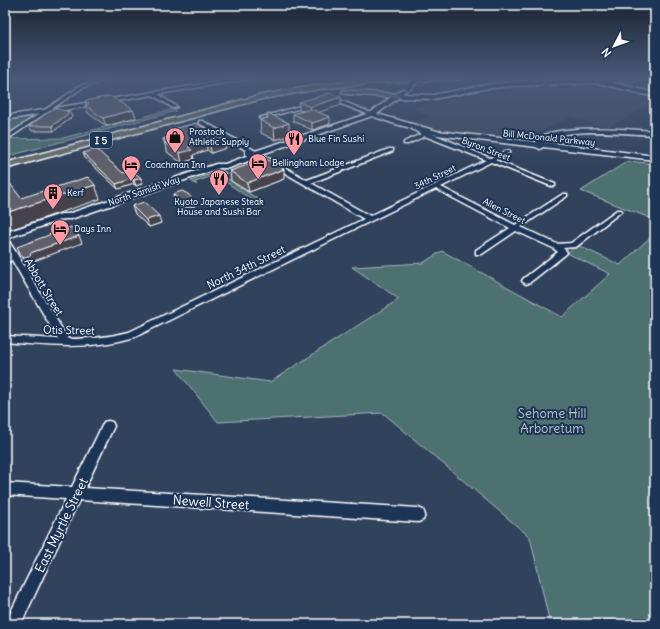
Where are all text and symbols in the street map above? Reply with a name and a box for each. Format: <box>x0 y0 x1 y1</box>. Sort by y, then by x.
north arrow <box>594 26 634 66</box>
text: N <box>599 45 614 60</box>
shop icon: Prostock Athletic Supply <box>164 126 186 154</box>
place label: Prostock Athletic Supply <box>189 126 249 147</box>
street label: Bill McDonald Parkway <box>502 127 596 148</box>
restaurant icon: Blue Fin Sushi <box>283 128 305 156</box>
road number: I 5 <box>90 132 112 148</box>
place label: Blue Fin Sushi <box>308 133 364 144</box>
street label: Byron Street <box>460 134 512 163</box>
hotel icon: Bellingham Lodge <box>247 152 269 180</box>
hotel icon: Coachman Inn <box>120 154 142 182</box>
place label: Bellingham Lodge <box>272 157 345 168</box>
place label: Coachman Inn <box>145 159 205 170</box>
street label: 34th Street <box>412 162 457 191</box>
restaurant icon: Kyoto Japanese Steak House and Sushi Bar <box>208 168 230 196</box>
street label: North Samish Way <box>107 173 181 208</box>
building icon: Kerf <box>42 182 64 210</box>
place label: Kerf <box>67 187 85 198</box>
street label: Allen Street <box>481 195 527 226</box>
place label: Kyoto Japanese Steak House and Sushi Bar <box>174 196 264 217</box>
hotel icon: Days Inn <box>49 218 71 246</box>
place label: Days Inn <box>74 223 111 234</box>
street label: North 34th Street <box>205 242 288 292</box>
street label: Abbott Street <box>21 256 67 319</box>
street label: Otis Street <box>43 323 95 337</box>
park label: Sehome Hill Arboretum <box>518 405 586 437</box>
street label: East Myrtle Street <box>31 474 92 575</box>
street label: Newell Street <box>172 491 250 514</box>

